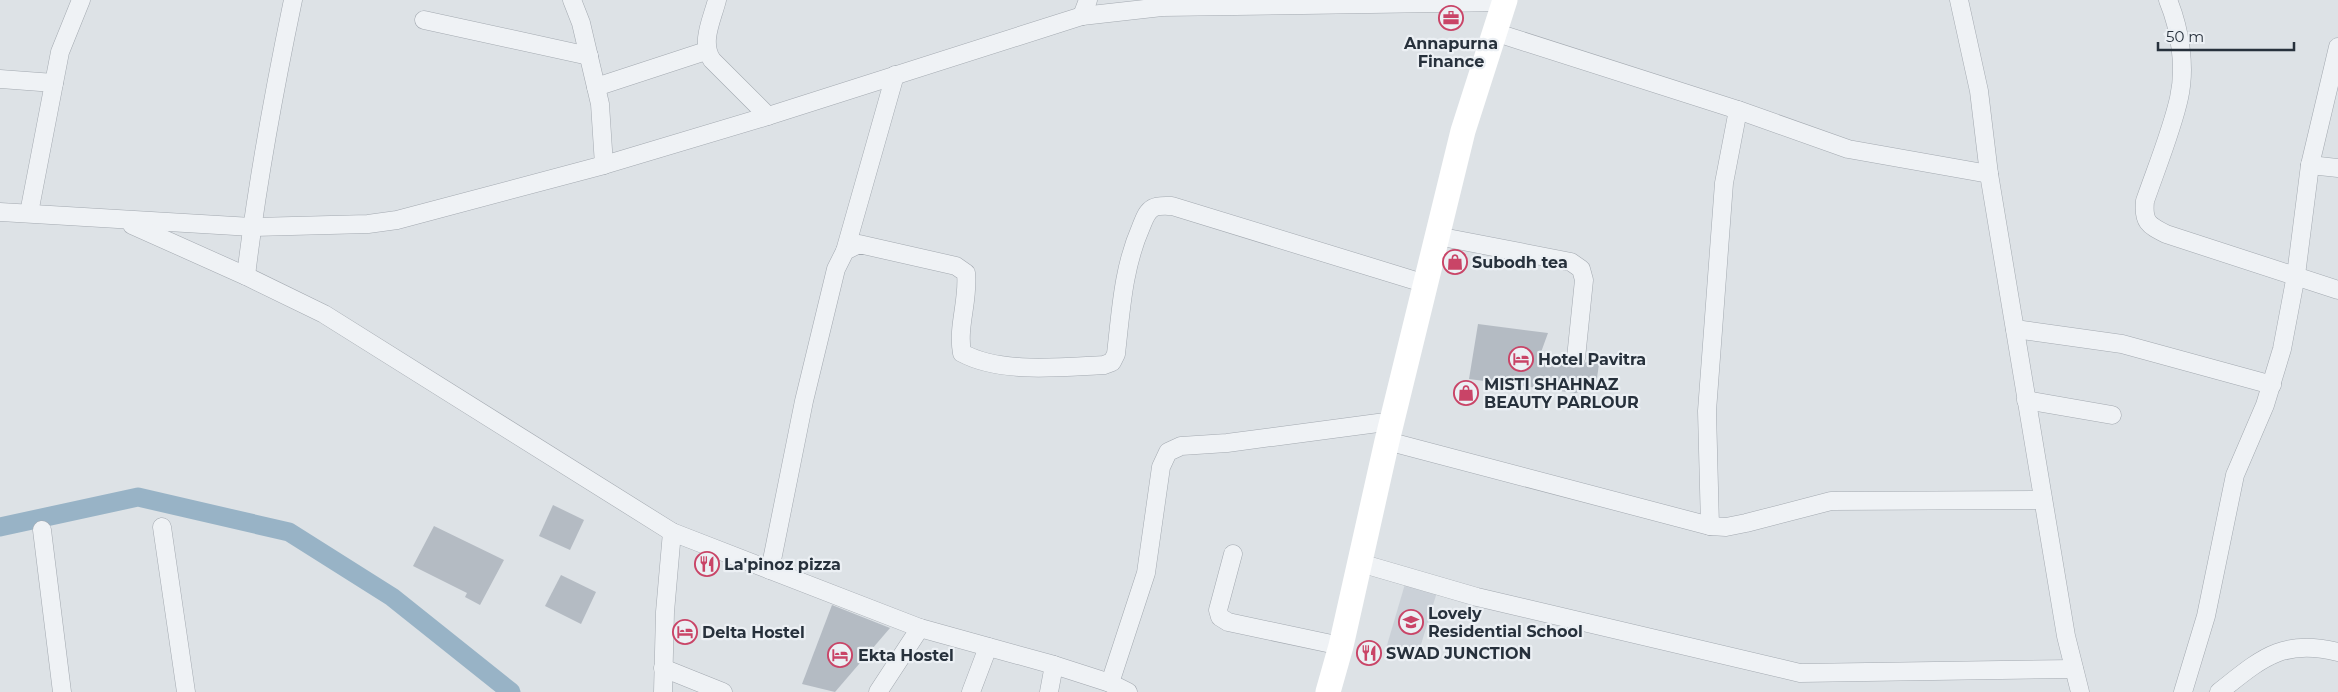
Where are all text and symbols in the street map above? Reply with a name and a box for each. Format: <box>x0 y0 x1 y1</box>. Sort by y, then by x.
office icon: Annapurna Finance <box>1438 5 1464 31</box>
scale bar <box>2158 20 2294 52</box>
text: 50 m <box>2166 27 2204 46</box>
place label: Annapurna Finance <box>1403 34 1498 71</box>
shop icon: Subodh tea <box>1442 249 1468 275</box>
place label: Subodh tea <box>1472 253 1568 272</box>
hotel icon: Hotel Pavitra <box>1508 346 1534 372</box>
place label: Hotel Pavitra <box>1538 350 1646 369</box>
place label: MISTI SHAHNAZ BEAUTY PARLOUR <box>1484 375 1639 412</box>
shop icon: MISTI SHAHNAZ BEAUTY PARLOUR <box>1453 380 1479 406</box>
restaurant icon: La'pinoz pizza <box>694 551 720 577</box>
place label: La'pinoz pizza <box>724 555 841 574</box>
place label: Lovely Residential School <box>1428 604 1583 641</box>
school or university icon: Lovely Residential School <box>1398 609 1424 635</box>
hotel icon: Delta Hostel <box>672 619 698 645</box>
place label: Delta Hostel <box>702 623 805 642</box>
restaurant icon: SWAD JUNCTION <box>1356 640 1382 666</box>
hotel icon: Ekta Hostel <box>827 642 853 668</box>
place label: SWAD JUNCTION <box>1386 644 1531 663</box>
place label: Ekta Hostel <box>858 646 954 665</box>

